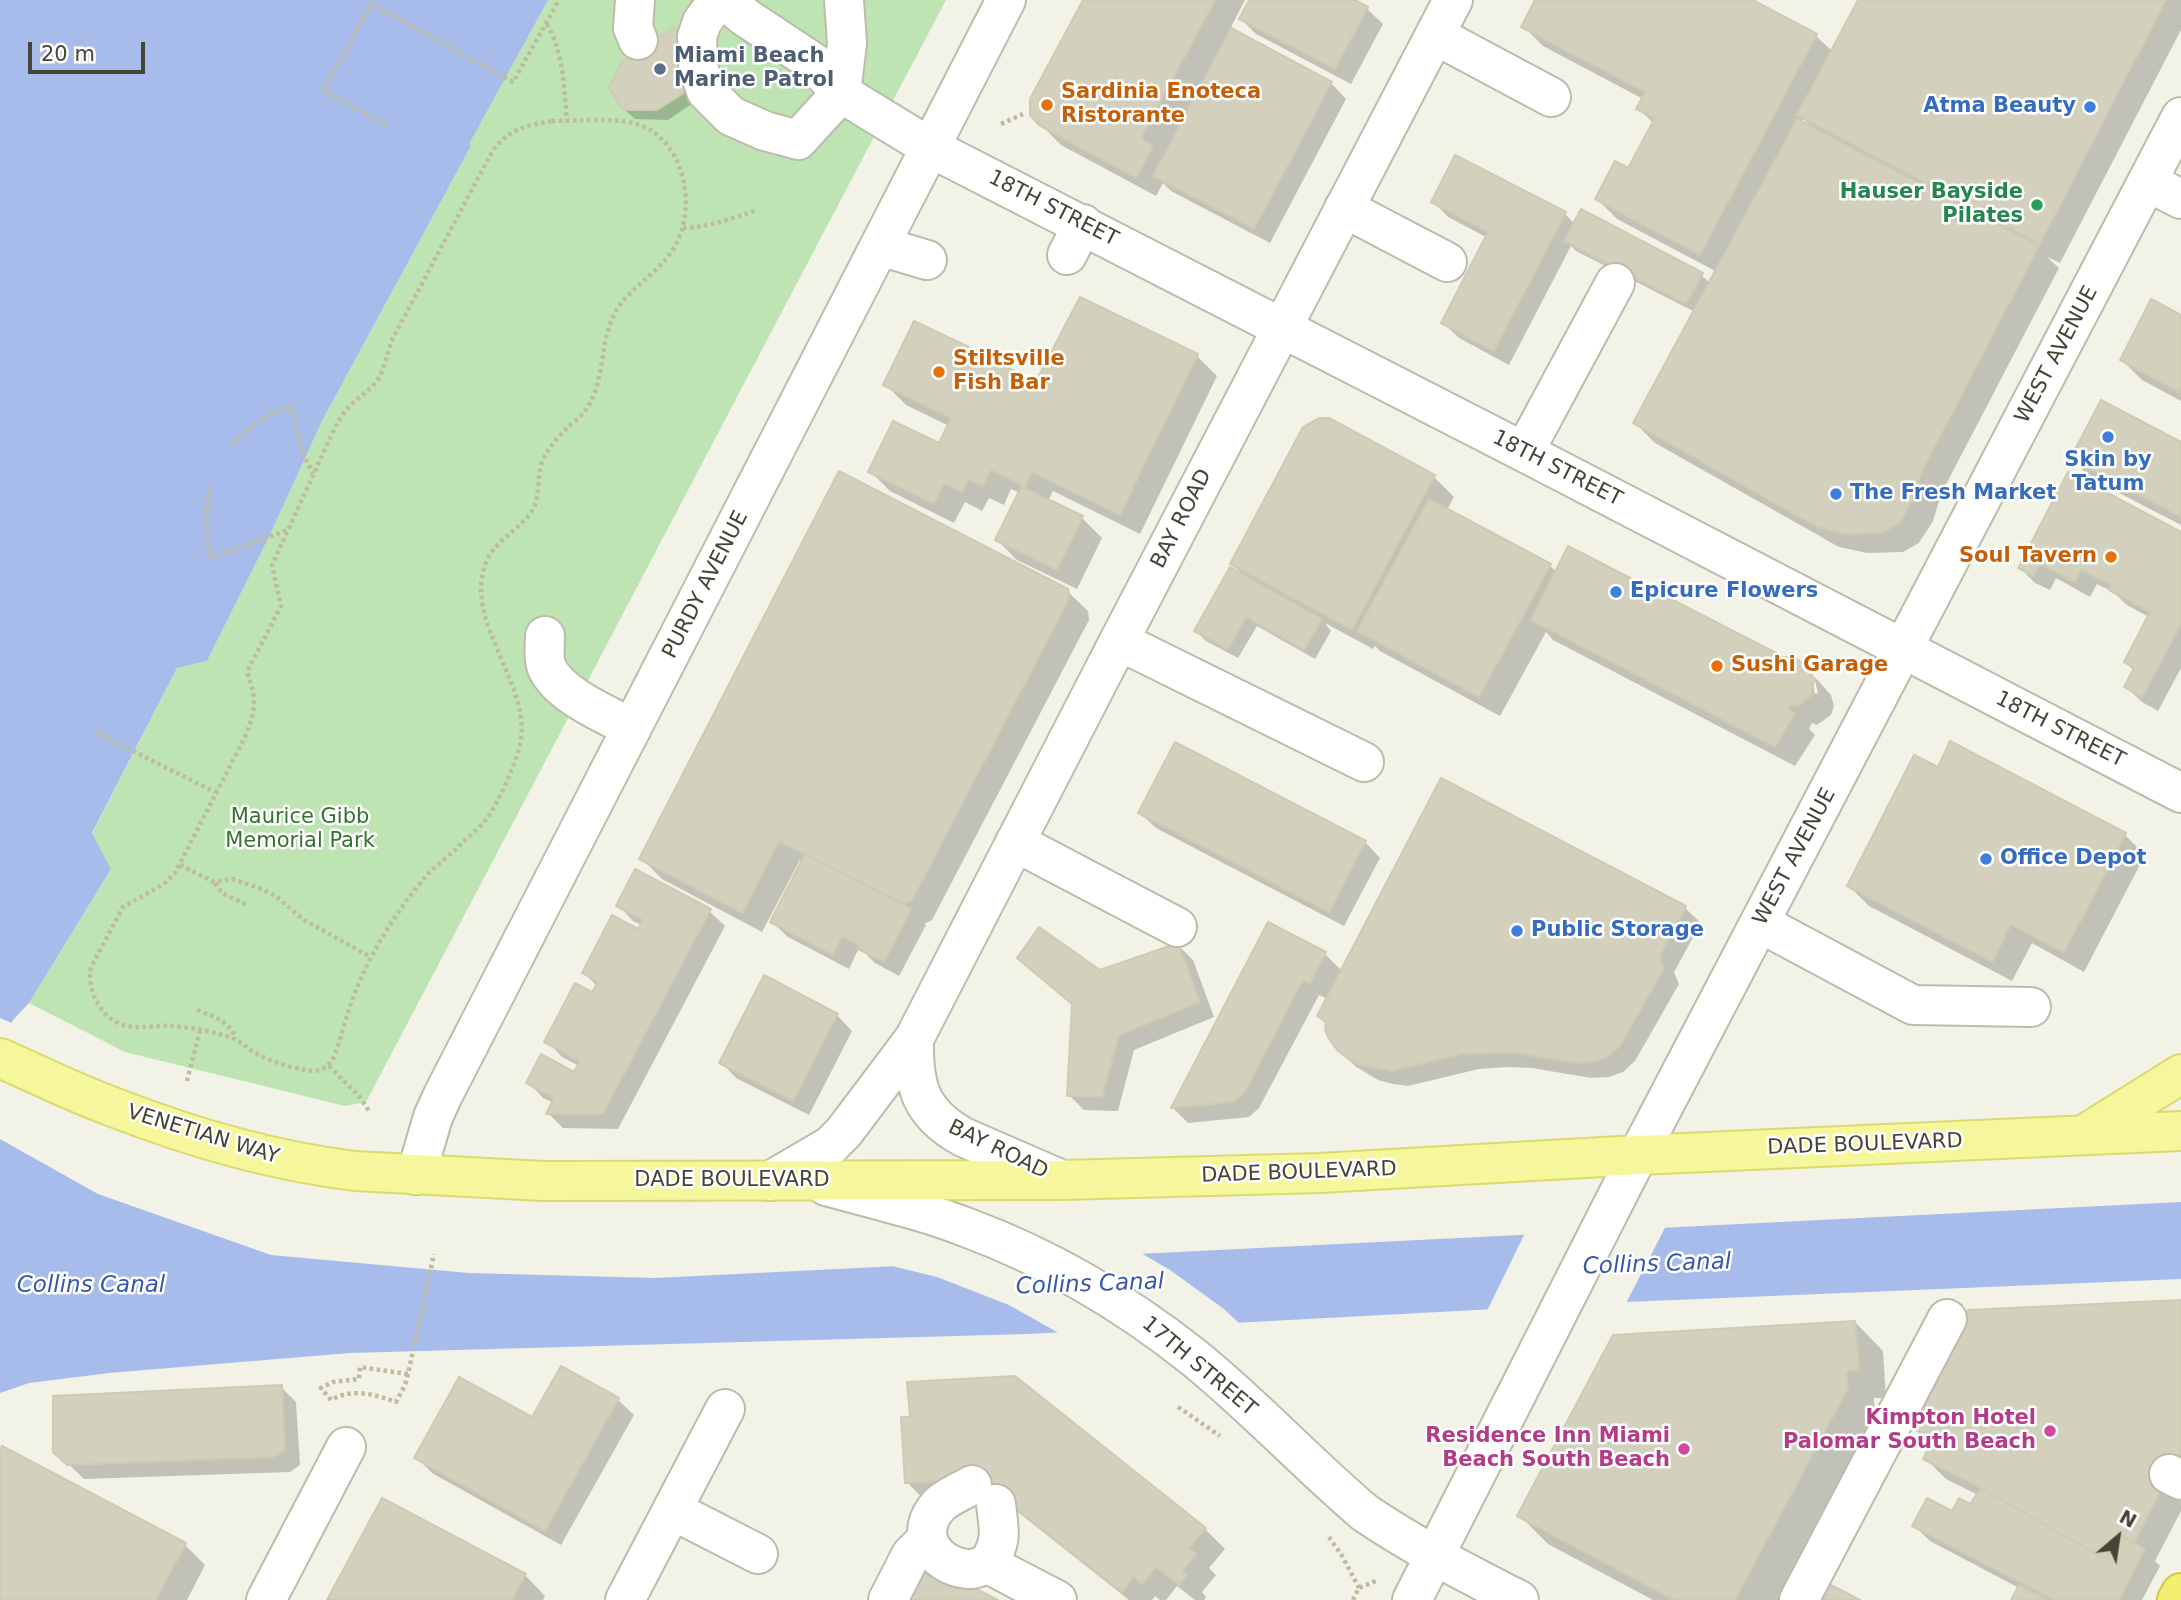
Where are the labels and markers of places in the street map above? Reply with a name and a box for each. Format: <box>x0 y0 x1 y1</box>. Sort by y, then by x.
place label: Miami Beach Marine Patrol <box>674 44 834 94</box>
marker: Miami Beach Marine Patrol <box>652 61 668 77</box>
place label: Sardinia Enoteca Ristorante <box>1061 80 1261 130</box>
place label: Atma Beauty <box>1923 94 2076 120</box>
marker: Sardinia Enoteca Ristorante <box>1039 97 1055 113</box>
marker: Atma Beauty <box>2082 99 2098 115</box>
place label: Hauser Bayside Pilates <box>1840 180 2023 230</box>
marker: Hauser Bayside Pilates <box>2029 197 2045 213</box>
place label: Stiltsville Fish Bar <box>953 347 1065 397</box>
marker: Stiltsville Fish Bar <box>931 364 947 380</box>
marker: Skin by Tatum <box>2100 429 2116 445</box>
place label: Skin by Tatum <box>2064 448 2152 498</box>
place label: The Fresh Market <box>1850 481 2056 507</box>
marker: The Fresh Market <box>1828 486 1844 502</box>
place label: Soul Tavern <box>1959 544 2097 570</box>
marker: Soul Tavern <box>2103 549 2119 565</box>
place label: Epicure Flowers <box>1630 579 1818 605</box>
marker: Epicure Flowers <box>1608 584 1624 600</box>
place label: Sushi Garage <box>1731 653 1888 679</box>
marker: Sushi Garage <box>1709 658 1725 674</box>
place label: Office Depot <box>2000 846 2146 872</box>
marker: Office Depot <box>1978 851 1994 867</box>
place label: Public Storage <box>1531 918 1704 944</box>
marker: Public Storage <box>1509 923 1525 939</box>
place label: Kimpton Hotel Palomar South Beach <box>1783 1406 2036 1456</box>
marker: Kimpton Hotel Palomar South Beach <box>2042 1423 2058 1439</box>
place label: Residence Inn Miami Beach South Beach <box>1425 1424 1670 1474</box>
marker: Residence Inn Miami Beach South Beach <box>1676 1441 1692 1457</box>

